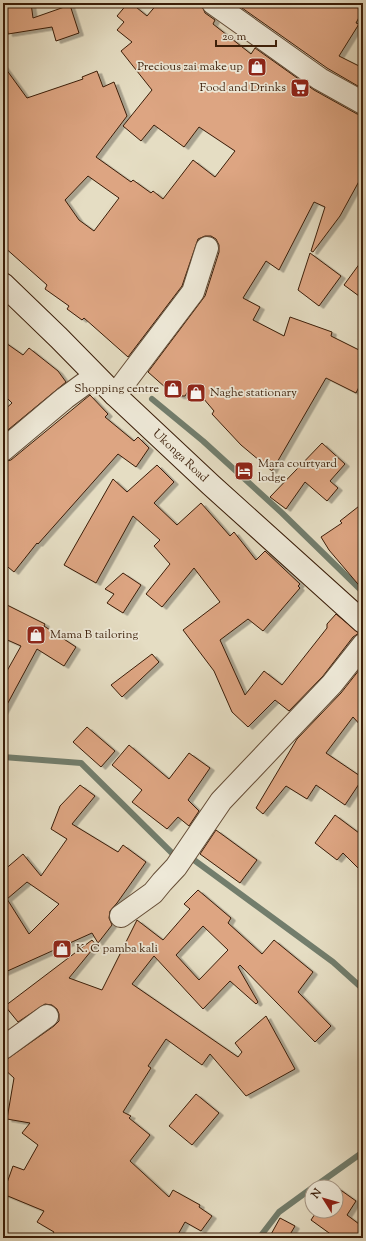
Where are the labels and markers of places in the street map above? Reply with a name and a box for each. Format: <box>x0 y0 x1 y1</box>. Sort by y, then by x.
shop icon: Precious zai make up <box>246 56 268 78</box>
place label: Precious zai make up <box>137 58 243 76</box>
supermarket icon: Food and Drinks <box>289 77 311 99</box>
place label: Food and Drinks <box>199 79 286 97</box>
shop icon: Shopping centre <box>162 378 184 400</box>
place label: Shopping centre <box>74 380 159 398</box>
shop icon: Naghe stationary <box>185 382 207 404</box>
place label: Naghe stationary <box>210 384 297 402</box>
place label: Mara courtyard lodge <box>258 455 337 487</box>
hotel icon: Mara courtyard lodge <box>233 460 255 482</box>
shop icon: Mama B tailoring <box>25 624 47 646</box>
place label: Mama B tailoring <box>50 626 138 644</box>
shop icon: K. C pamba kali <box>51 938 73 960</box>
place label: K. C pamba kali <box>76 940 159 958</box>

